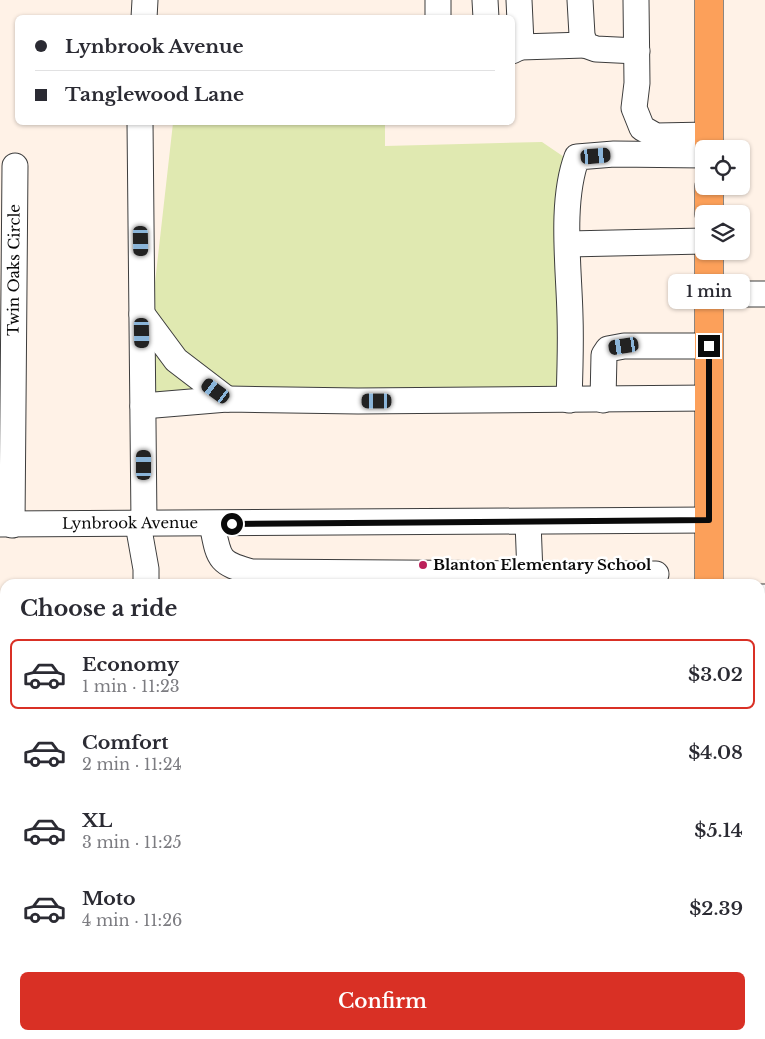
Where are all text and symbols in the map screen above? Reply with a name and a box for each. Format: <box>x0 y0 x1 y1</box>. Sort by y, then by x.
text: Lynbrook Avenue <box>65 35 244 58</box>
text: Tanglewood Lane <box>65 83 244 106</box>
map controls <box>695 140 750 260</box>
button: locate <box>695 140 750 195</box>
car <box>580 147 611 165</box>
street label: Twin Oaks Circle <box>4 204 24 336</box>
button: layers <box>695 205 750 260</box>
car <box>133 226 148 256</box>
callout: 1 min <box>668 274 750 308</box>
text: 1 min <box>686 281 732 301</box>
car <box>134 318 149 348</box>
route end <box>698 335 720 357</box>
car <box>608 336 639 356</box>
car <box>199 376 232 406</box>
car <box>362 394 392 409</box>
car <box>136 450 151 480</box>
street label: Lynbrook Avenue <box>62 513 198 533</box>
route start <box>221 513 243 535</box>
place label: Blanton Elementary School <box>433 555 652 574</box>
marker: Blanton Elementary School <box>417 559 429 571</box>
text: Choose a ride <box>20 595 177 622</box>
icon: car <box>22 652 67 697</box>
text: Economy <box>82 653 179 676</box>
text: $3.02 <box>688 663 743 686</box>
text: 1 min · 11:23 <box>82 676 180 696</box>
icon: car <box>22 730 67 775</box>
text: Comfort <box>82 731 169 754</box>
text: $4.08 <box>688 741 743 764</box>
text: 2 min · 11:24 <box>82 754 182 774</box>
icon: car <box>22 808 67 853</box>
text: XL <box>82 809 112 832</box>
text: $5.14 <box>694 819 743 842</box>
text: 3 min · 11:25 <box>82 832 182 852</box>
icon: car <box>22 886 67 931</box>
text: Moto <box>82 887 136 910</box>
text: $2.39 <box>689 897 743 920</box>
text: 4 min · 11:26 <box>82 910 182 930</box>
button: Confirm <box>20 972 745 1030</box>

